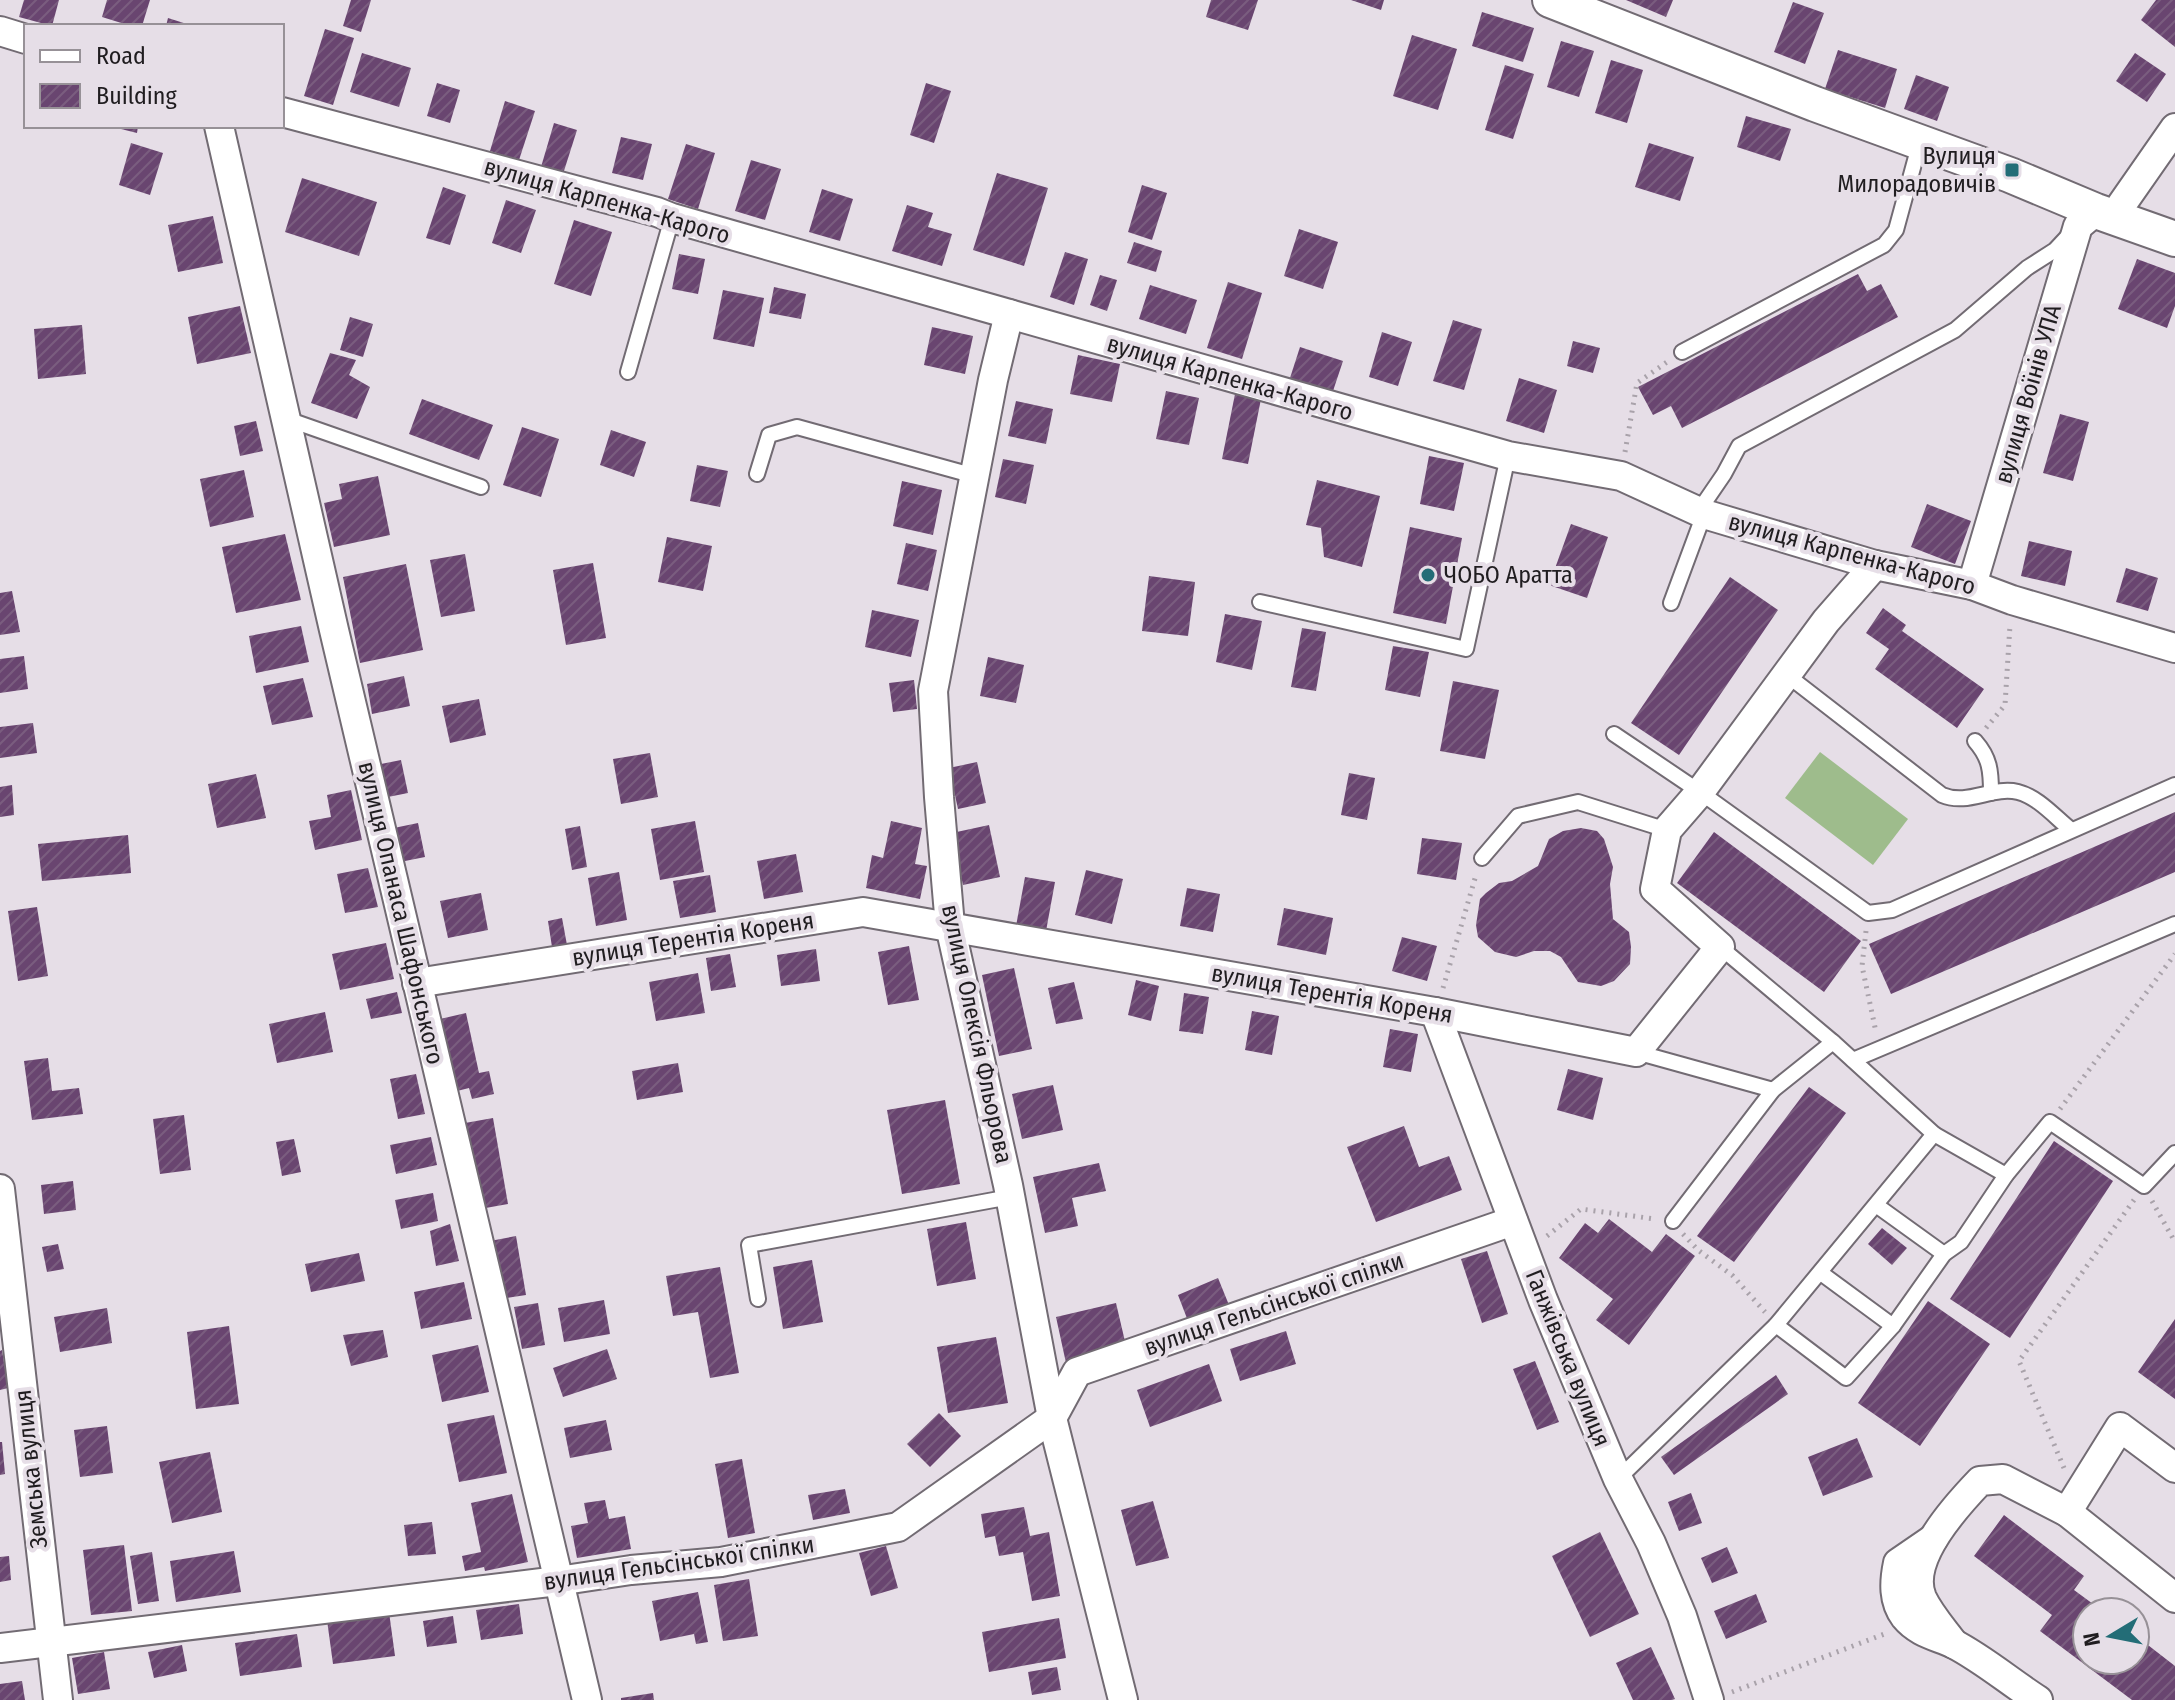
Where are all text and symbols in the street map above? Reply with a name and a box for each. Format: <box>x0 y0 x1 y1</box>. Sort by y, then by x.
legend <box>24 24 284 128</box>
text: Road <box>96 42 146 70</box>
text: Building <box>96 82 178 110</box>
place label: Вулиця Милорадовичів <box>1837 142 1996 198</box>
street label: вулиця Карпенка-Карого <box>481 152 733 250</box>
marker: Вулиця Милорадовичів <box>2003 161 2021 179</box>
street label: вулиця Воїнів УПА <box>1989 301 2067 487</box>
street label: вулиця Карпенка-Карого <box>1104 329 1356 427</box>
street label: вулиця Карпенка-Карого <box>1725 508 1979 600</box>
place label: ЧОБО Аратта <box>1444 561 1573 589</box>
marker: ЧОБО Аратта <box>1419 566 1437 584</box>
street label: вулиця Опанаса Шафонського <box>352 759 450 1067</box>
street label: вулиця Олексія Фльорова <box>936 902 1018 1166</box>
street label: вулиця Терентія Кореня <box>570 906 816 972</box>
street label: вулиця Терентія Кореня <box>1209 959 1455 1029</box>
street label: вулиця Гельсінської спілки <box>1141 1246 1407 1362</box>
street label: Ганжівська вулиця <box>1520 1265 1616 1451</box>
street label: Земська вулиця <box>9 1388 53 1550</box>
street label: вулиця Гельсінської спілки <box>542 1530 816 1596</box>
north arrow <box>2071 1596 2151 1676</box>
text: N <box>2077 1631 2106 1648</box>

